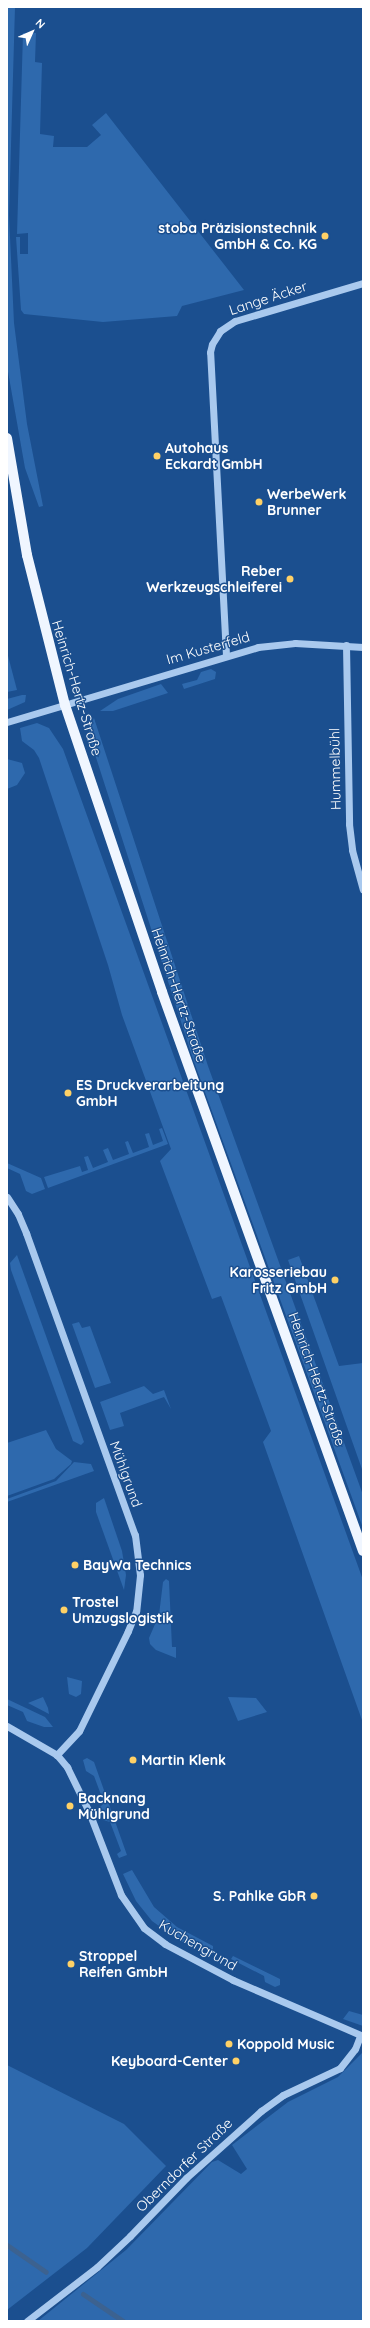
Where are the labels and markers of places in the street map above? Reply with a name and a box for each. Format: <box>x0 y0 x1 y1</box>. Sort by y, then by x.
place label: stoba Präzisionstechnik GmbH & Co. KG <box>158 220 317 252</box>
marker: stoba Präzisionstechnik GmbH & Co. KG <box>320 231 330 241</box>
place label: Autohaus Eckardt GmbH <box>165 440 263 472</box>
marker: Autohaus Eckardt GmbH <box>152 451 162 461</box>
place label: WerbeWerk Brunner <box>267 486 347 518</box>
marker: WerbeWerk Brunner <box>254 497 264 507</box>
place label: Reber Werkzeugschleiferei <box>146 563 282 596</box>
marker: Reber Werkzeugschleiferei <box>285 574 295 584</box>
place label: ES Druckverarbeitung GmbH <box>76 1077 224 1110</box>
marker: ES Druckverarbeitung GmbH <box>63 1088 73 1098</box>
place label: Karosseriebau Fritz GmbH <box>229 1264 327 1296</box>
marker: Karosseriebau Fritz GmbH <box>330 1275 340 1285</box>
place label: BayWa Technics <box>83 1557 191 1573</box>
marker: BayWa Technics <box>70 1560 80 1570</box>
place label: Trostel Umzugslogistik <box>72 1594 174 1626</box>
marker: Trostel Umzugslogistik <box>59 1605 69 1615</box>
place label: Martin Klenk <box>141 1752 226 1768</box>
marker: Martin Klenk <box>128 1755 138 1765</box>
place label: Backnang Mühlgrund <box>78 1790 150 1822</box>
marker: Backnang Mühlgrund <box>65 1801 75 1811</box>
place label: S. Pahlke GbR <box>213 1888 306 1904</box>
marker: S. Pahlke GbR <box>309 1891 319 1901</box>
place label: Stroppel Reifen GmbH <box>79 1948 168 1980</box>
marker: Stroppel Reifen GmbH <box>66 1959 76 1969</box>
place label: Koppold Music <box>237 2036 334 2052</box>
marker: Koppold Music <box>224 2039 234 2049</box>
place label: Keyboard-Center <box>111 2053 228 2069</box>
marker: Keyboard-Center <box>231 2056 241 2066</box>

